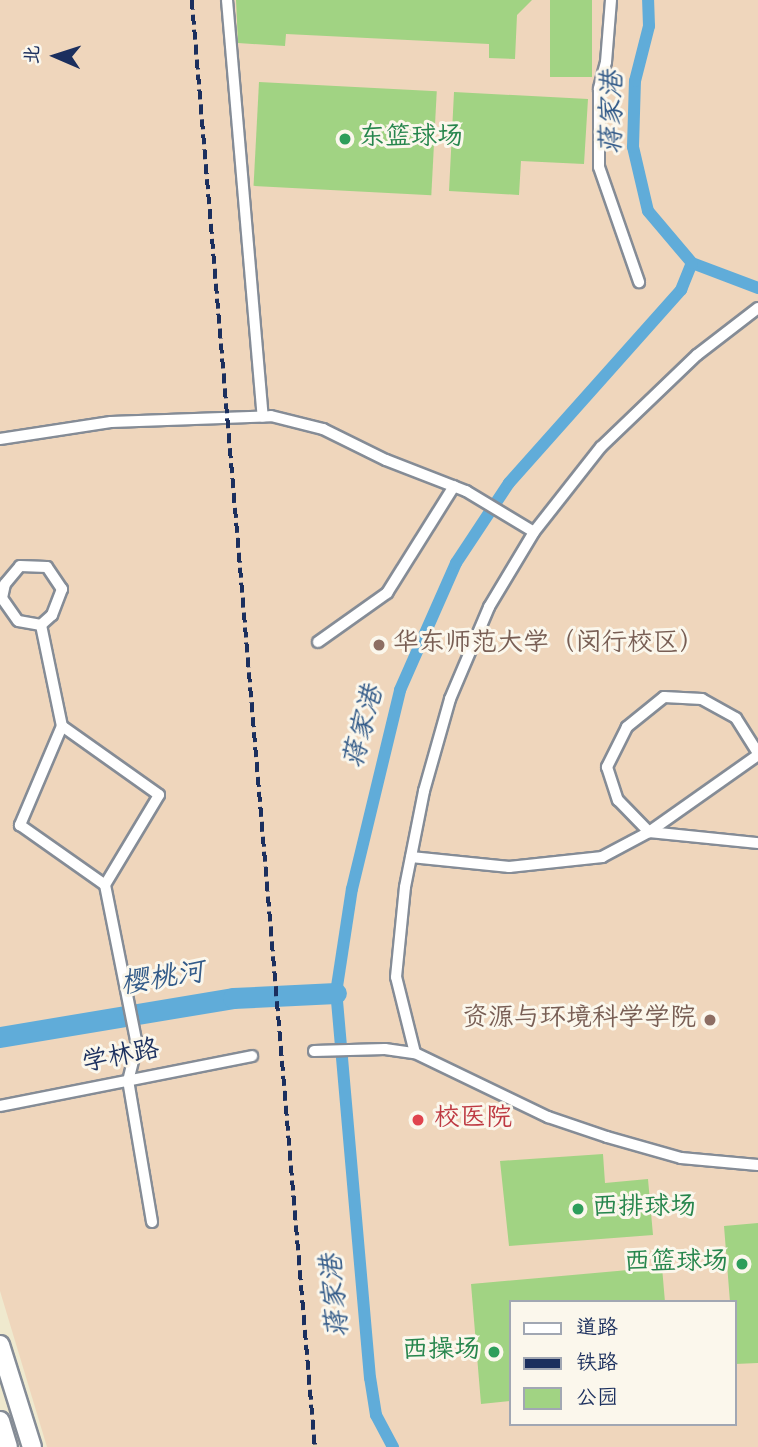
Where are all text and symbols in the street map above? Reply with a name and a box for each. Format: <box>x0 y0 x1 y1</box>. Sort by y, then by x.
north arrow <box>21 21 91 91</box>
text: 北 <box>21 45 49 65</box>
water label: 蒋家港 <box>597 71 633 155</box>
place label: 东篮球场 <box>359 123 463 155</box>
marker: 东篮球场 <box>337 131 353 147</box>
place label: 华东师范大学（闵行校区） <box>393 629 705 661</box>
marker: 华东师范大学（闵行校区） <box>371 637 387 653</box>
water label: 蒋家港 <box>339 683 393 773</box>
water label: 樱桃河 <box>119 958 207 1004</box>
place label: 资源与环境科学学院 <box>462 1004 696 1036</box>
marker: 资源与环境科学学院 <box>702 1012 718 1028</box>
street label: 学林路 <box>80 1035 162 1081</box>
place label: 校医院 <box>434 1104 512 1136</box>
marker: 校医院 <box>408 1110 428 1130</box>
place label: 西排球场 <box>592 1193 696 1225</box>
marker: 西排球场 <box>570 1201 586 1217</box>
place label: 西篮球场 <box>624 1248 728 1280</box>
water label: 蒋家港 <box>318 1253 358 1339</box>
marker: 西篮球场 <box>734 1256 750 1272</box>
legend <box>510 1300 737 1426</box>
text: 道路 <box>576 1315 618 1345</box>
place label: 西操场 <box>402 1336 480 1368</box>
marker: 西操场 <box>486 1344 502 1360</box>
text: 铁路 <box>576 1350 618 1380</box>
text: 公园 <box>576 1385 618 1415</box>

